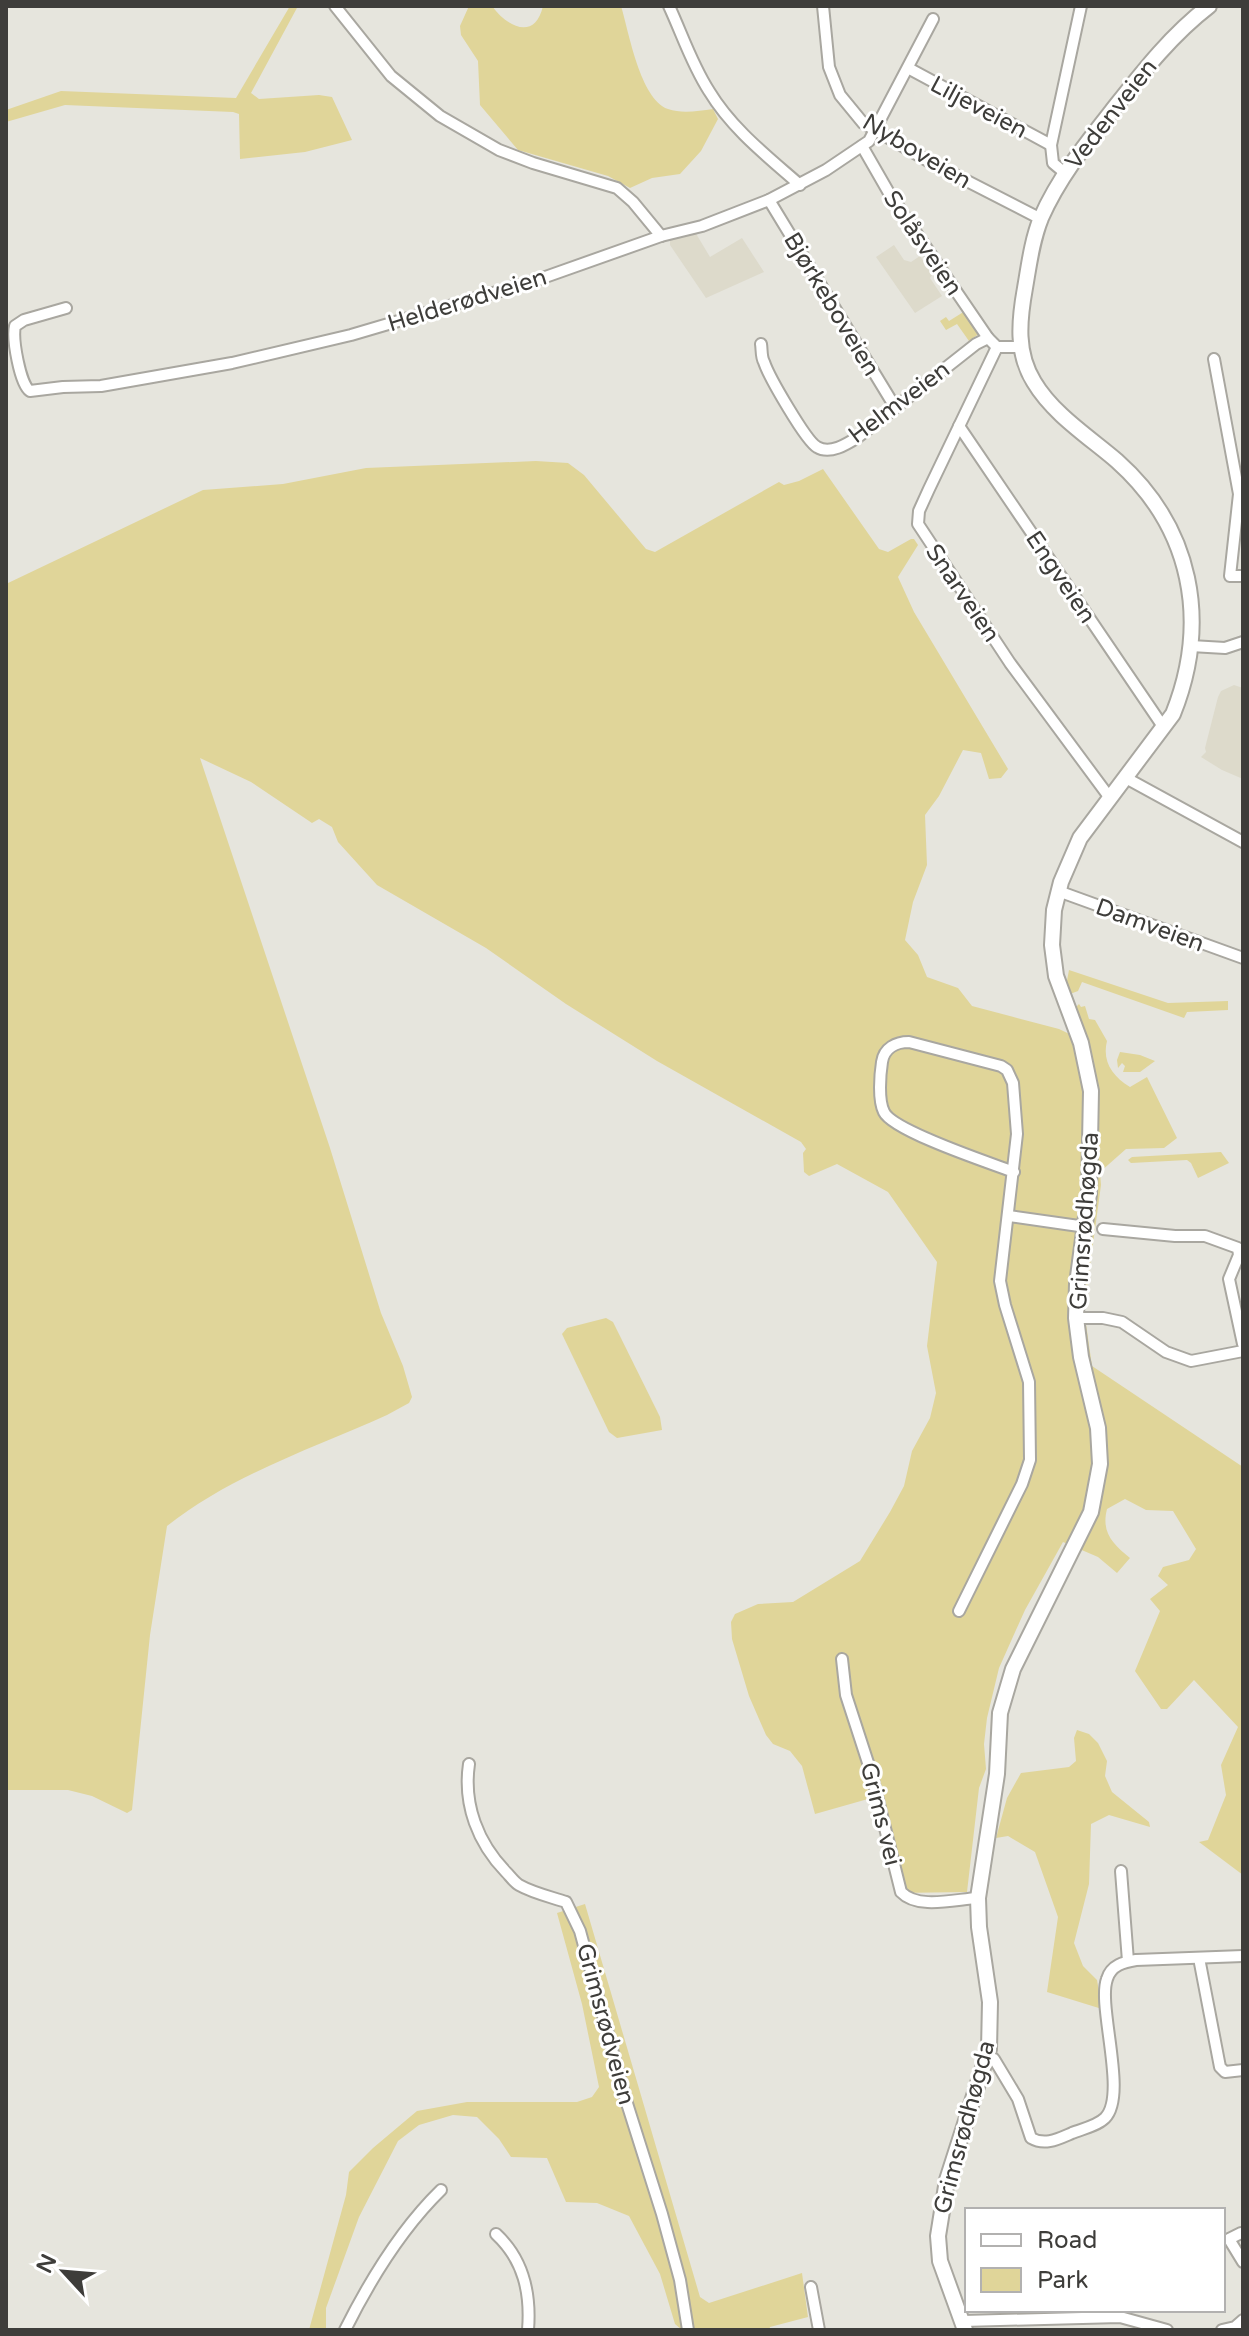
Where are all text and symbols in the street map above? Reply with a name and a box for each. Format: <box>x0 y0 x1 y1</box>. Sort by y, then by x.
street label: Vedenveien <box>1059 53 1164 175</box>
street label: Liljeveien <box>925 70 1032 145</box>
street label: Nyboveien <box>857 108 976 195</box>
street label: Solåsveien <box>877 185 968 301</box>
street label: Bjørkeboveien <box>777 227 886 381</box>
street label: Helderødveien <box>384 262 550 338</box>
street label: Helmveien <box>843 355 956 450</box>
street label: Engveien <box>1019 526 1102 629</box>
street label: Snarveien <box>919 539 1006 648</box>
street label: Damveien <box>1092 892 1208 958</box>
street label: Grimsrødhøgda <box>1064 1131 1105 1311</box>
street label: Grims vei <box>854 1760 907 1869</box>
street label: Grimsrødveien <box>570 1940 641 2108</box>
street label: Grimsrødhøgda <box>927 2037 1002 2217</box>
legend <box>965 2208 1225 2312</box>
text: Road <box>1037 2226 1097 2255</box>
north arrow <box>24 2232 104 2312</box>
text: N <box>31 2250 62 2277</box>
text: Park <box>1037 2266 1088 2295</box>

